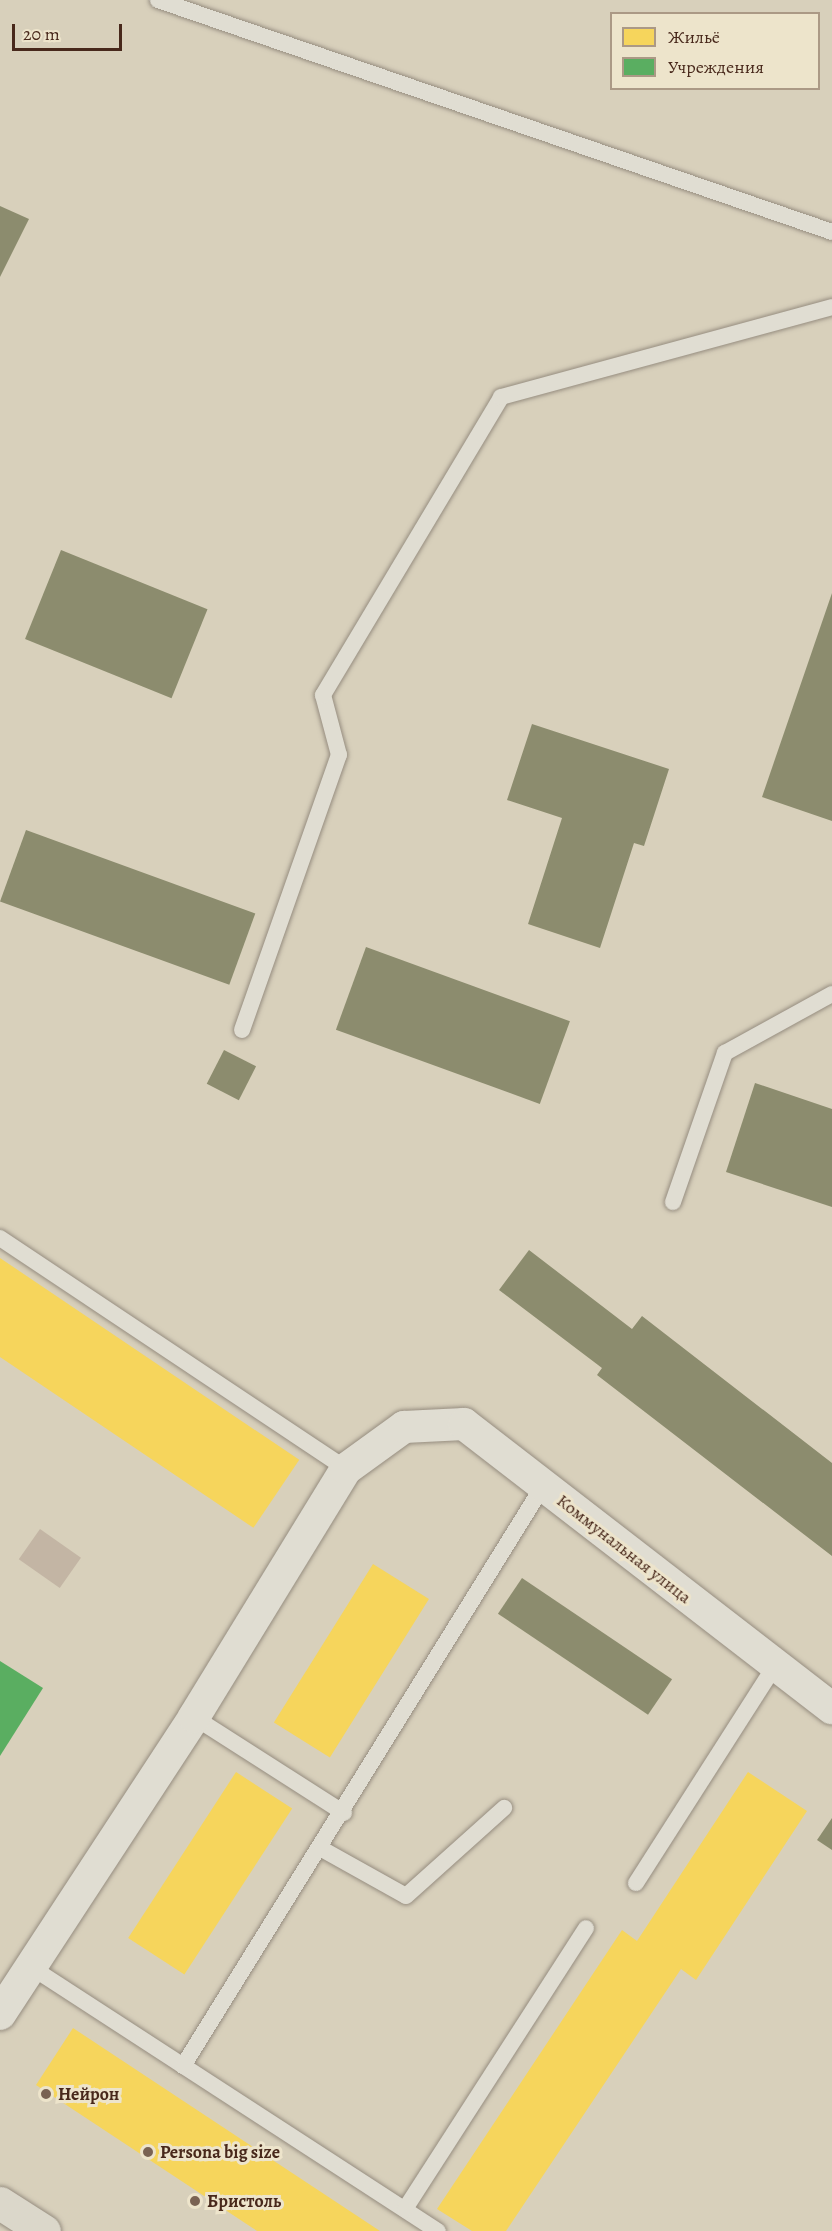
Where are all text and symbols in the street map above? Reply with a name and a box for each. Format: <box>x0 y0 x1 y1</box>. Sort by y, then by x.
scale bar <box>15 12 124 50</box>
legend <box>610 12 820 90</box>
text: 20 m <box>23 22 60 46</box>
text: Жильё <box>668 25 720 49</box>
text: Учреждения <box>668 55 764 79</box>
street label: Коммунальная улица <box>552 1490 696 1608</box>
place label: Нейрон <box>58 2083 119 2105</box>
marker: Нейрон <box>39 2087 53 2101</box>
place label: Persona big size <box>160 2141 280 2163</box>
marker: Persona big size <box>141 2145 155 2159</box>
place label: Бристоль <box>207 2190 281 2212</box>
marker: Бристоль <box>188 2194 202 2208</box>

